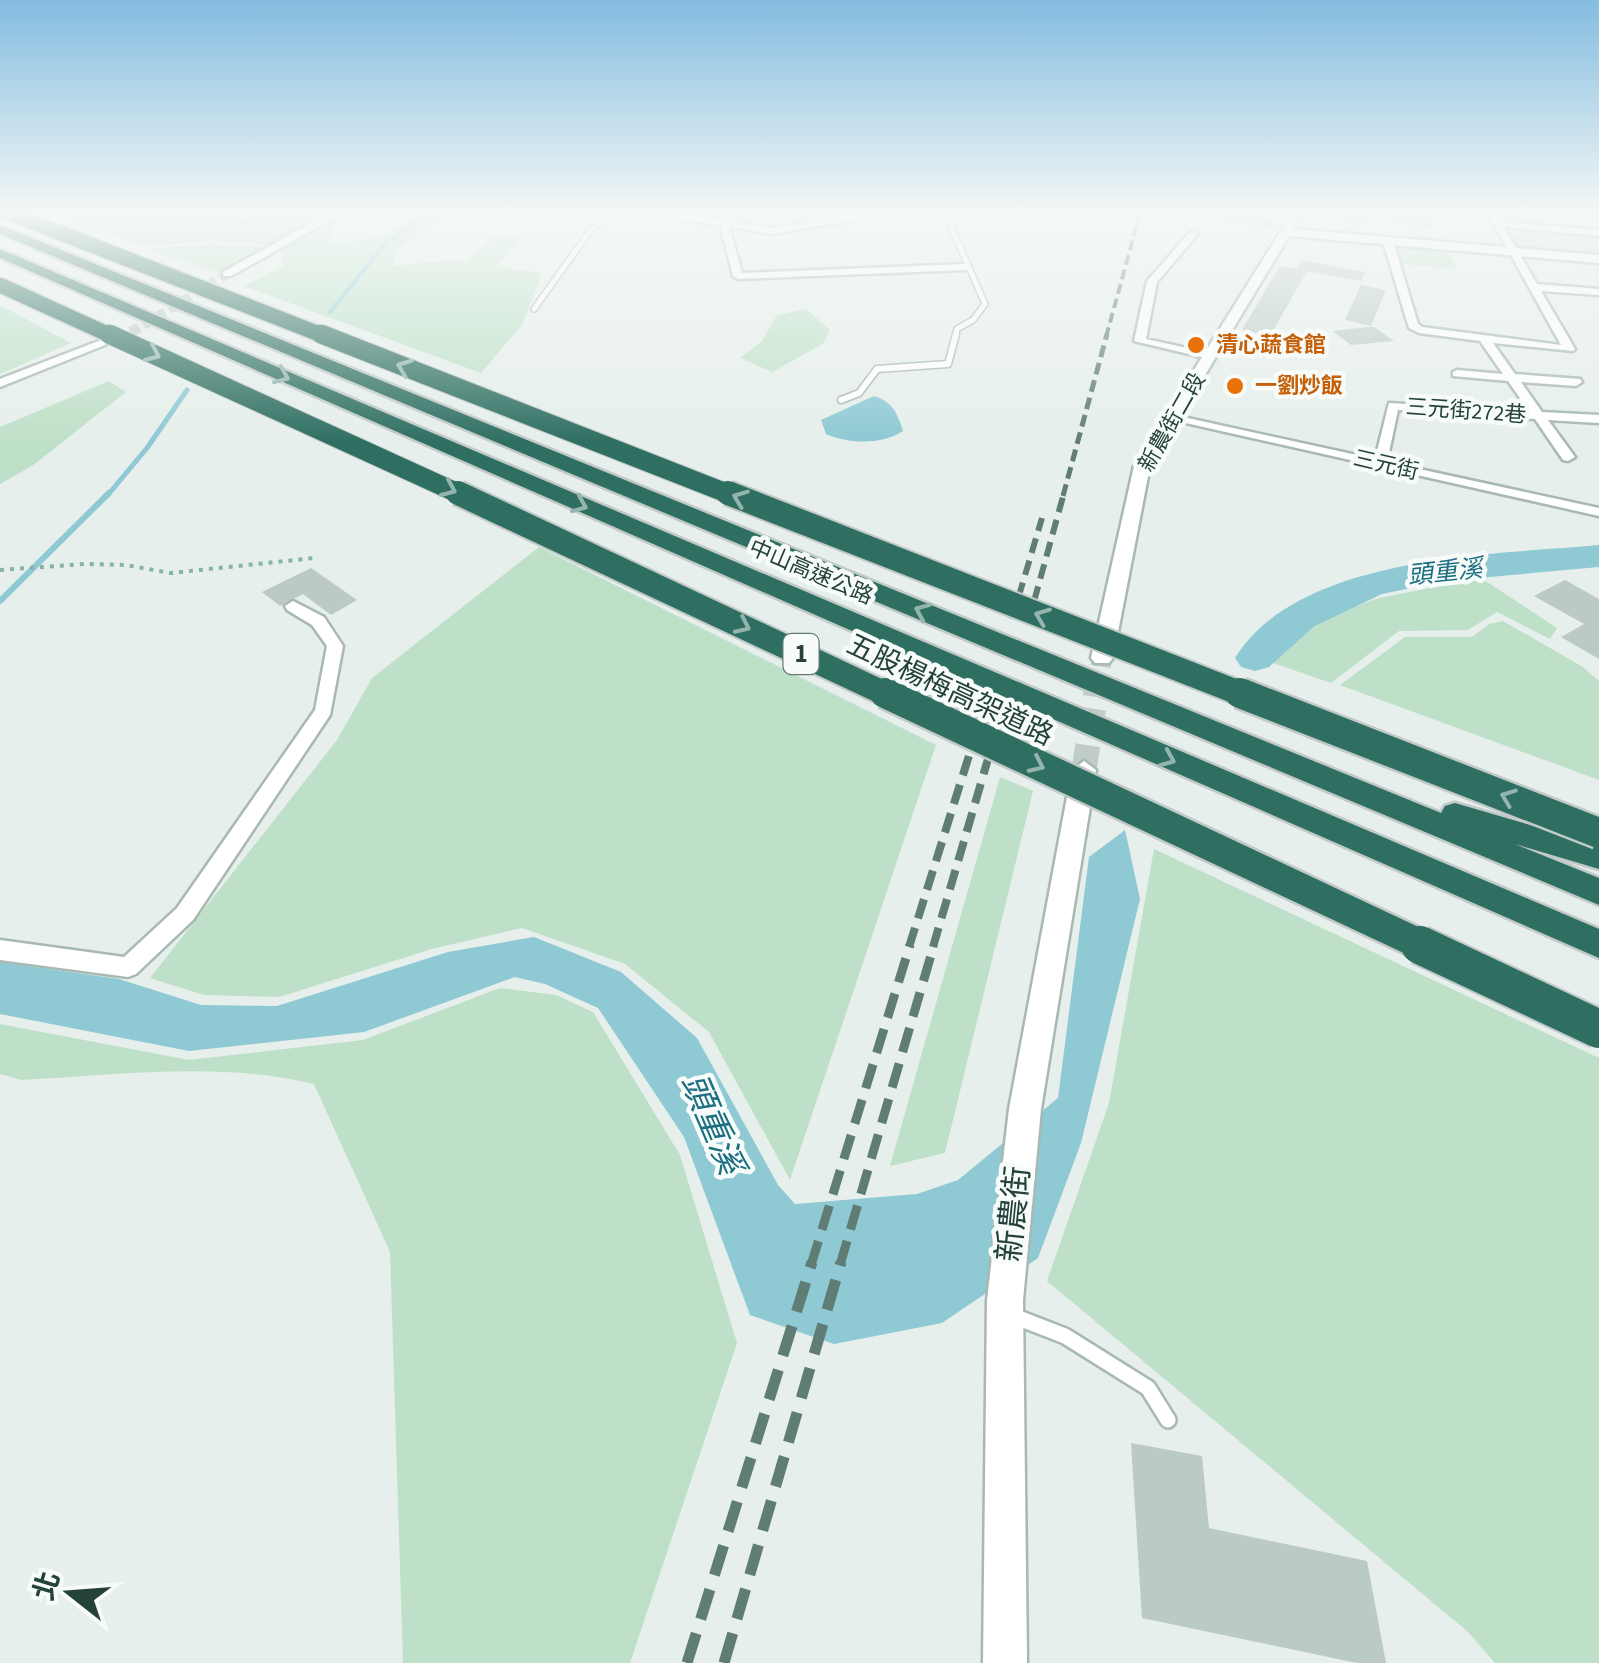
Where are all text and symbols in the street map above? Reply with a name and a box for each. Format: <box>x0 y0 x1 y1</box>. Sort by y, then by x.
place label: 清心蔬食館 <box>1216 329 1326 361</box>
marker: 清心蔬食館 <box>1185 334 1207 356</box>
one-way arrow <box>143 342 161 362</box>
one-way arrow <box>397 358 414 378</box>
one-way arrow <box>272 364 290 384</box>
street label: 新農街二段 <box>1131 366 1213 478</box>
place label: 一劉炒飯 <box>1255 370 1343 402</box>
marker: 一劉炒飯 <box>1224 375 1246 397</box>
street label: 三元街272巷 <box>1405 391 1527 431</box>
street label: 三元街 <box>1350 442 1422 488</box>
one-way arrow <box>439 476 457 496</box>
one-way arrow <box>732 489 749 509</box>
one-way arrow <box>570 493 588 513</box>
street label: 中山高速公路 <box>744 531 878 613</box>
water label: 頭重溪 <box>1406 550 1487 594</box>
one-way arrow <box>914 603 932 623</box>
one-way arrow <box>1035 607 1052 627</box>
one-way arrow <box>733 614 751 634</box>
street label: 五股楊梅高架道路 <box>840 625 1060 755</box>
road number: 1 <box>784 634 818 674</box>
one-way arrow <box>1158 747 1176 767</box>
one-way arrow <box>1027 752 1045 772</box>
one-way arrow <box>1500 789 1518 809</box>
water label: 頭重溪 <box>668 1066 757 1187</box>
street label: 新農街 <box>986 1164 1042 1264</box>
north arrow <box>20 1543 120 1643</box>
text: 北 <box>24 1567 70 1605</box>

